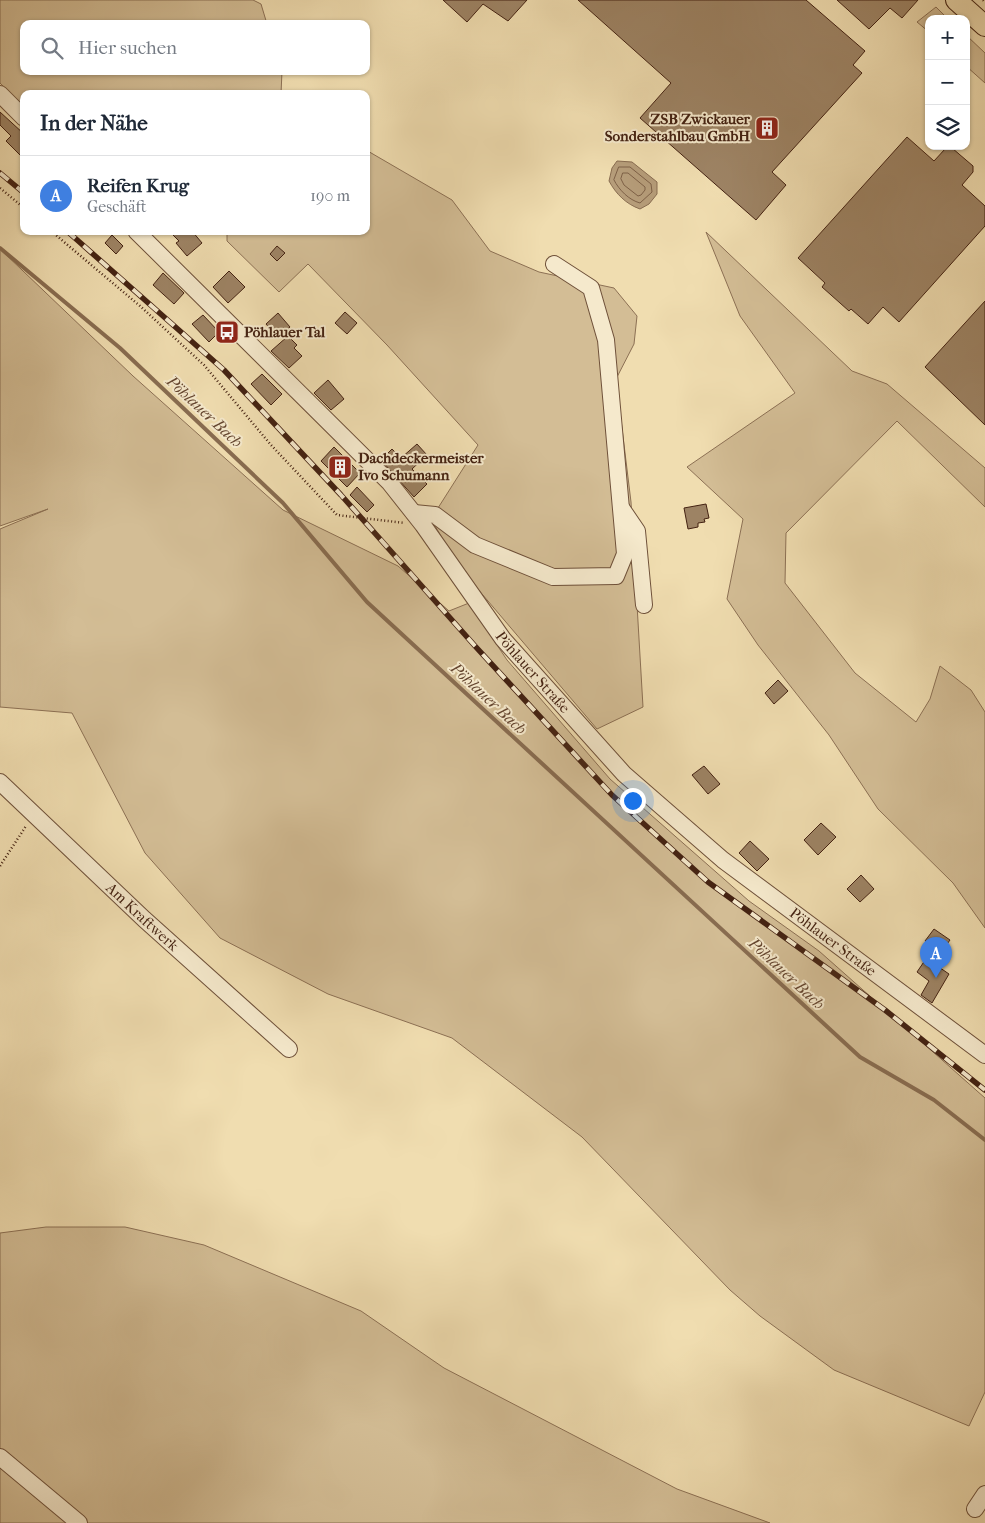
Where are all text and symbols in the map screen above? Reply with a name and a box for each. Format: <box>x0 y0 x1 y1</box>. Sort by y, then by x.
map controls <box>925 15 970 150</box>
button: + <box>925 15 970 60</box>
search box <box>20 20 370 75</box>
icon: search <box>38 34 66 62</box>
text: Hier suchen <box>78 37 177 59</box>
button: − <box>925 60 970 105</box>
button: layers <box>925 105 970 150</box>
place label: ZSB Zwickauer Sonderstahlbau GmbH <box>605 110 751 145</box>
text: In der Nähe <box>40 111 148 135</box>
building icon: ZSB Zwickauer Sonderstahlbau GmbH <box>754 115 780 141</box>
text: Reifen Krug <box>87 175 189 197</box>
text: A <box>51 186 61 205</box>
text: 190 m <box>310 186 350 205</box>
text: Geschäft <box>87 197 147 216</box>
bus stop icon: Pöhlauer Tal <box>214 319 240 345</box>
place label: Pöhlauer Tal <box>244 323 326 341</box>
water label: Pöhlauer Bach <box>162 371 247 451</box>
place label: Dachdeckermeister Ivo Schumann <box>358 449 484 484</box>
building icon: Dachdeckermeister Ivo Schumann <box>327 454 353 480</box>
street label: Pöhlauer Straße <box>492 628 574 717</box>
water label: Pöhlauer Bach <box>446 658 531 738</box>
your location <box>620 788 646 814</box>
street label: Am Kraftwerk <box>102 878 183 955</box>
street label: Pöhlauer Straße <box>786 904 880 980</box>
water label: Pöhlauer Bach <box>744 933 829 1013</box>
pin: A <box>920 937 952 978</box>

